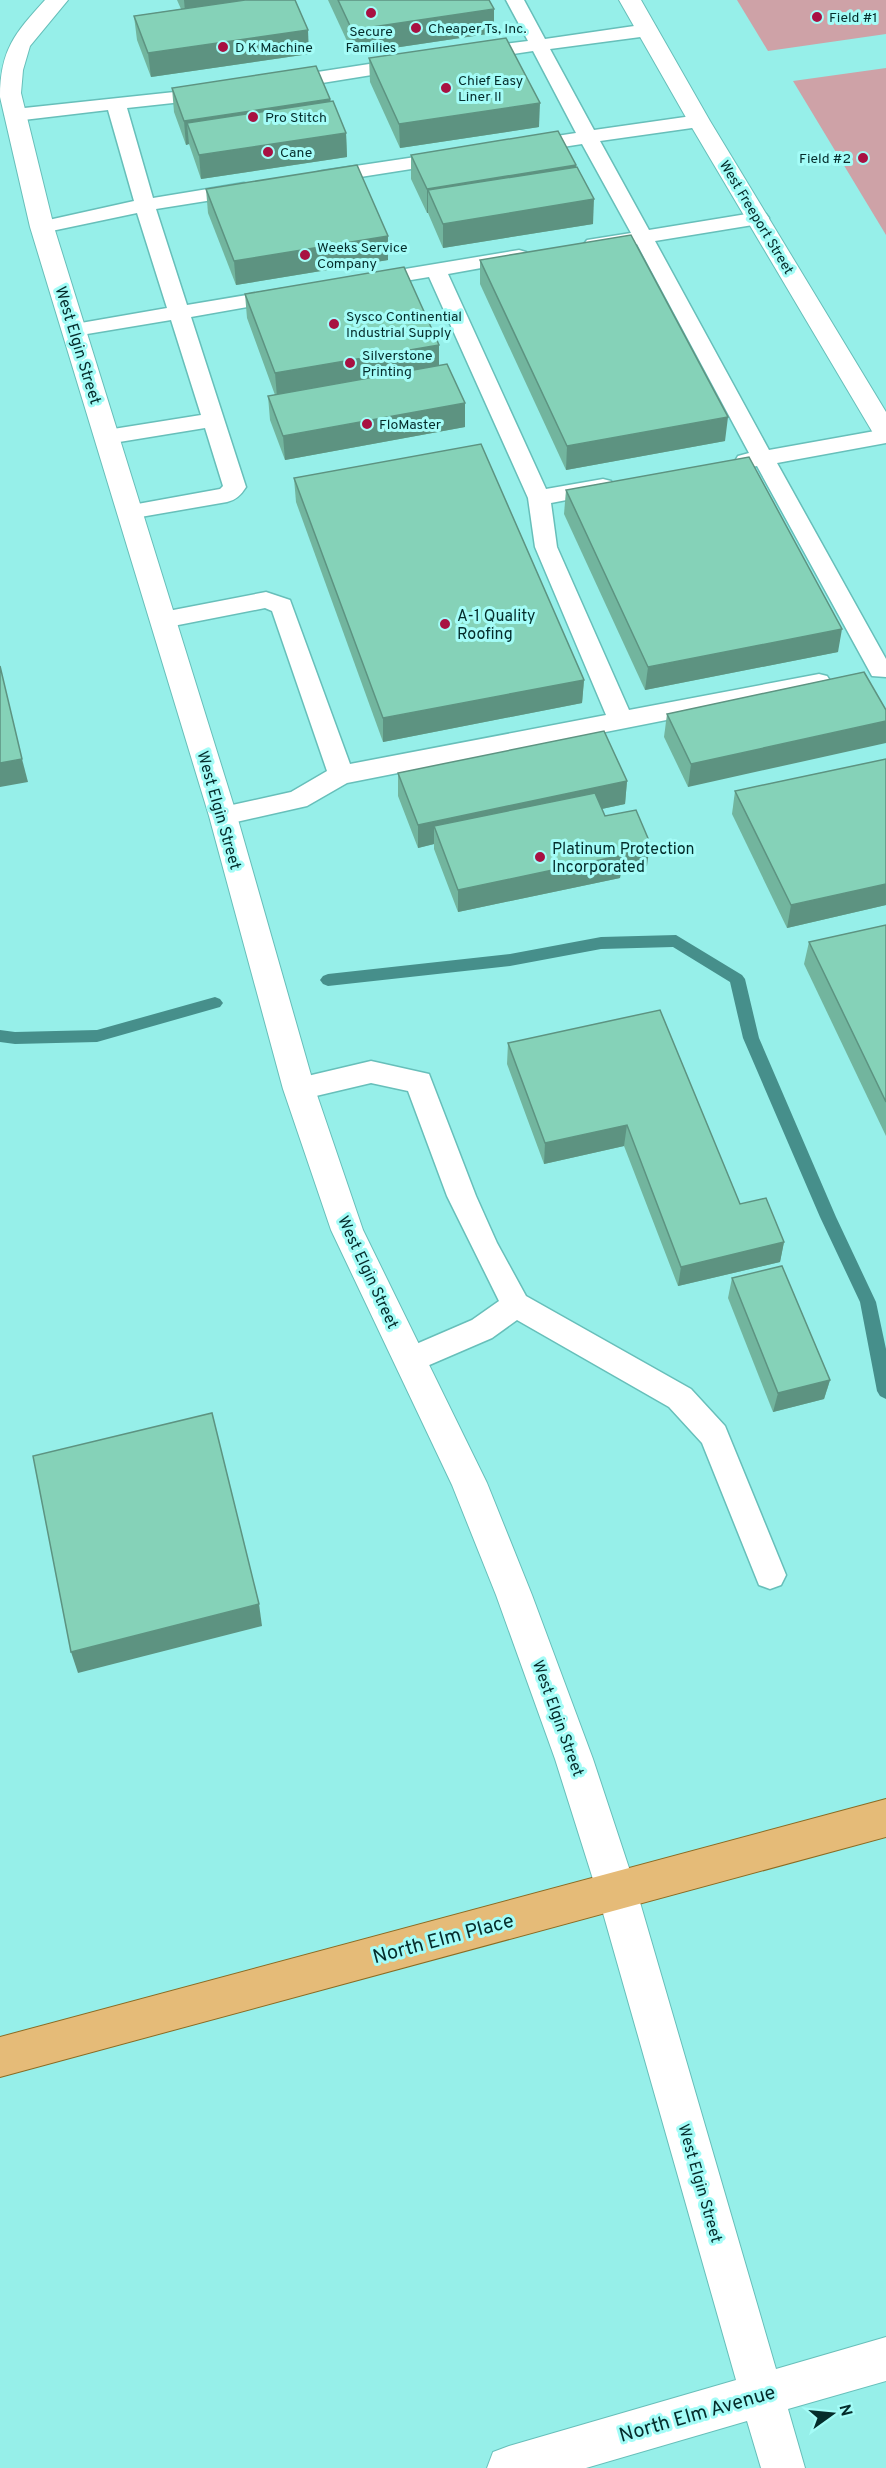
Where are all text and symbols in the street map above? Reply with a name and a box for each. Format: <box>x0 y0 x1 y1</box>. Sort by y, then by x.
marker: Secure Families <box>364 6 378 20</box>
marker: Field #1 <box>810 10 824 24</box>
place label: Field #1 <box>829 10 878 27</box>
marker: Cheaper Ts, Inc. <box>409 21 423 35</box>
place label: Cheaper Ts, Inc. <box>428 21 527 38</box>
place label: Secure Families <box>346 24 396 57</box>
marker: D K Machine <box>216 40 230 54</box>
place label: D K Machine <box>235 40 313 57</box>
place label: Chief Easy Liner II <box>458 73 523 106</box>
marker: Chief Easy Liner II <box>439 81 453 95</box>
marker: Pro Stitch <box>246 110 260 124</box>
place label: Pro Stitch <box>265 110 327 127</box>
marker: Cane <box>261 145 275 159</box>
place label: Cane <box>280 145 312 162</box>
place label: Field #2 <box>799 151 851 168</box>
marker: Field #2 <box>856 151 870 165</box>
street label: West Freeport Street <box>715 158 796 278</box>
place label: Weeks Service Company <box>317 240 408 273</box>
marker: Weeks Service Company <box>298 248 312 262</box>
street label: West Elgin Street <box>50 284 105 407</box>
place label: Sysco Continential Industrial Supply <box>346 309 462 342</box>
marker: Sysco Continential Industrial Supply <box>327 317 341 331</box>
place label: Silverstone Printing <box>362 348 433 381</box>
marker: Silverstone Printing <box>343 356 357 370</box>
marker: FloMaster <box>360 417 374 431</box>
place label: FloMaster <box>379 417 442 434</box>
place label: A-1 Quality Roofing <box>457 607 535 645</box>
marker: A-1 Quality Roofing <box>438 617 452 631</box>
street label: West Elgin Street <box>192 749 245 872</box>
place label: Platinum Protection Incorporated <box>552 840 695 878</box>
marker: Platinum Protection Incorporated <box>533 850 547 864</box>
street label: West Elgin Street <box>332 1213 402 1333</box>
street label: West Elgin Street <box>527 1658 587 1780</box>
street label: North Elm Place <box>370 1909 517 1971</box>
street label: West Elgin Street <box>673 2122 726 2245</box>
street label: North Elm Avenue <box>616 2380 779 2450</box>
north arrow <box>802 2384 862 2444</box>
text: N <box>833 2402 856 2419</box>

